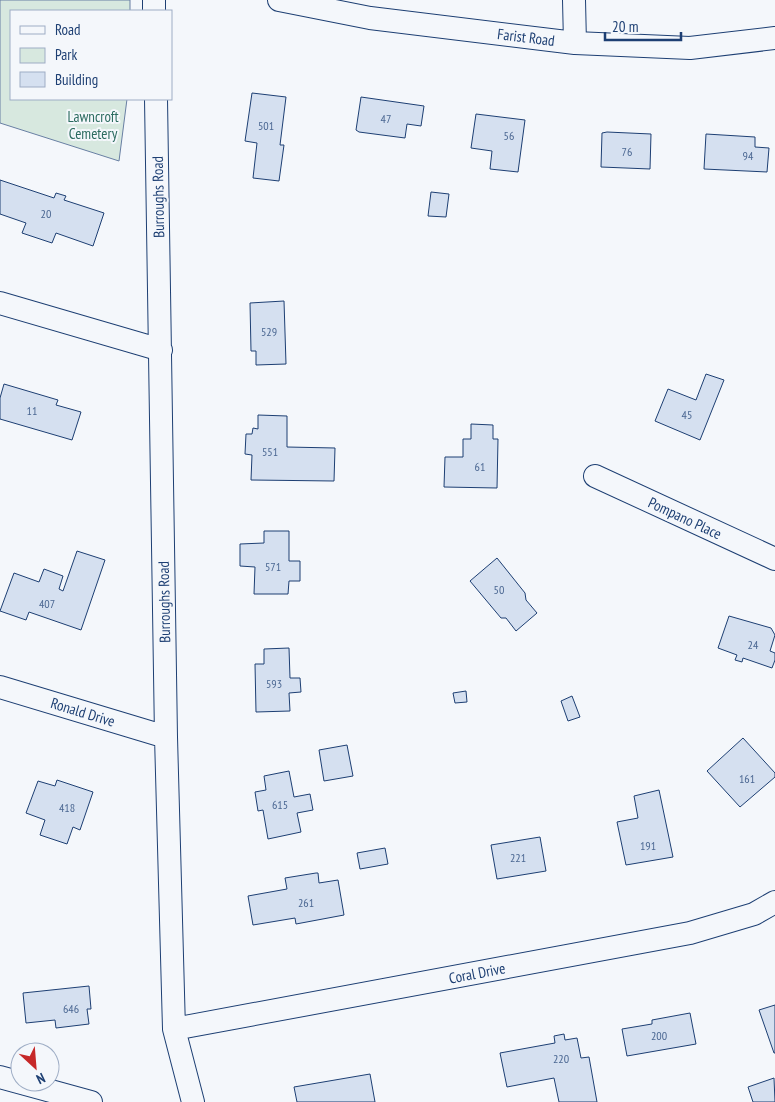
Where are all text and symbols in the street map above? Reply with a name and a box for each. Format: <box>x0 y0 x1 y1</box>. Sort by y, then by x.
legend <box>10 10 172 100</box>
scale bar <box>605 10 681 42</box>
text: 20 m <box>612 17 638 36</box>
text: Road <box>55 20 81 39</box>
street label: Farist Road <box>496 24 556 50</box>
text: Park <box>55 45 77 64</box>
text: Building <box>55 70 98 89</box>
park label: Lawncroft Cemetery <box>67 107 119 143</box>
house number: 47 <box>381 111 391 126</box>
house number: 501 <box>258 118 274 133</box>
house number: 56 <box>504 128 514 143</box>
house number: 76 <box>622 144 632 159</box>
house number: 94 <box>743 148 754 163</box>
street label: Burroughs Road <box>148 156 168 238</box>
house number: 20 <box>41 206 51 221</box>
house number: 529 <box>261 324 277 339</box>
house number: 11 <box>27 403 37 418</box>
house number: 45 <box>682 407 692 422</box>
house number: 551 <box>262 444 278 459</box>
house number: 61 <box>475 459 485 474</box>
street label: Pompano Place <box>645 493 725 543</box>
house number: 571 <box>265 559 281 574</box>
street label: Burroughs Road <box>154 561 174 643</box>
house number: 50 <box>494 582 504 597</box>
house number: 407 <box>39 596 55 611</box>
house number: 24 <box>748 637 759 652</box>
house number: 593 <box>266 676 282 691</box>
street label: Ronald Drive <box>49 693 117 731</box>
house number: 161 <box>739 771 755 786</box>
house number: 615 <box>272 797 288 812</box>
house number: 418 <box>59 800 75 815</box>
house number: 191 <box>640 838 656 853</box>
house number: 221 <box>510 850 526 865</box>
house number: 261 <box>298 895 314 910</box>
street label: Coral Drive <box>447 958 507 988</box>
house number: 646 <box>63 1001 79 1016</box>
house number: 200 <box>651 1028 667 1043</box>
north arrow <box>10 1042 60 1092</box>
house number: 220 <box>553 1051 569 1066</box>
text: N <box>33 1069 48 1088</box>

